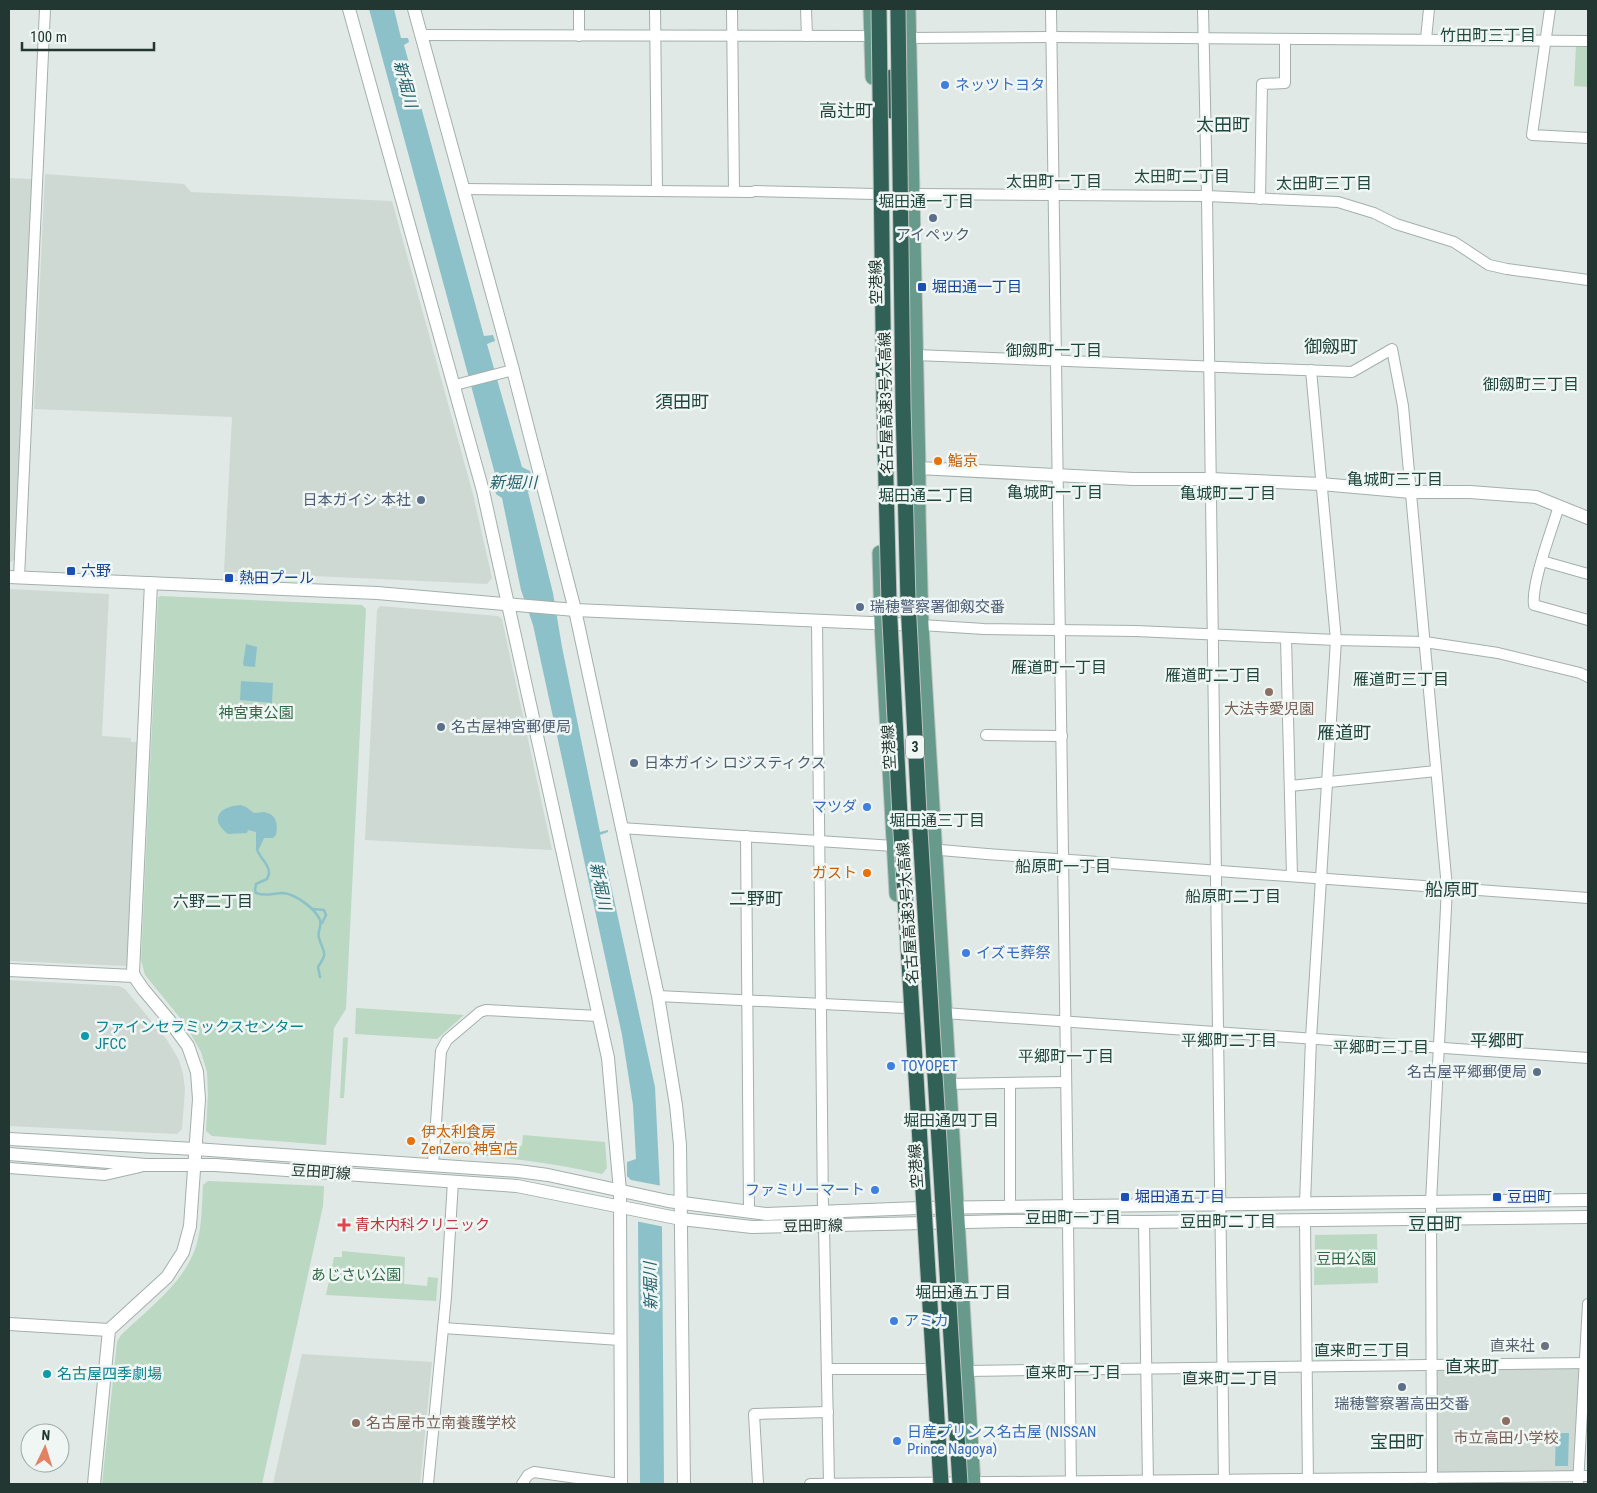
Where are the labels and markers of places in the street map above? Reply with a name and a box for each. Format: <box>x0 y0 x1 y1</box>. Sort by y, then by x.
place label: ネッツトヨタ <box>955 76 1045 94</box>
marker: ネッツトヨタ <box>939 79 951 91</box>
marker: アイペック <box>927 212 939 224</box>
place label: アイペック <box>896 226 970 244</box>
place label: 堀田通一丁目 <box>932 278 1022 296</box>
marker: 堀田通一丁目 <box>916 281 928 293</box>
place label: 鮨京 <box>948 452 978 470</box>
marker: 鮨京 <box>932 455 944 467</box>
place label: 日本ガイシ 本社 <box>303 491 411 509</box>
marker: 日本ガイシ 本社 <box>415 494 427 506</box>
place label: 六野 <box>81 562 111 580</box>
marker: 六野 <box>65 565 77 577</box>
place label: 熱田プール <box>239 569 314 587</box>
marker: 熱田プール <box>223 572 235 584</box>
place label: 瑞穂警察署御剱交番 <box>870 598 1005 616</box>
marker: 瑞穂警察署御剱交番 <box>854 601 866 613</box>
marker: 大法寺愛児園 <box>1263 686 1275 698</box>
place label: 大法寺愛児園 <box>1224 700 1314 718</box>
place label: 名古屋神宮郵便局 <box>451 718 571 736</box>
marker: 名古屋神宮郵便局 <box>435 721 447 733</box>
place label: 日本ガイシ ロジスティクス <box>644 754 826 772</box>
marker: 日本ガイシ ロジスティクス <box>628 757 640 769</box>
place label: マツダ <box>812 798 857 816</box>
marker: マツダ <box>861 801 873 813</box>
place label: ガスト <box>812 864 857 882</box>
marker: ガスト <box>861 867 873 879</box>
place label: イズモ葬祭 <box>976 944 1051 962</box>
marker: イズモ葬祭 <box>960 947 972 959</box>
place label: ファインセラミックスセンター JFCC <box>95 1018 305 1053</box>
marker: ファインセラミックスセンター JFCC <box>79 1030 91 1042</box>
place label: TOYOPET <box>901 1057 958 1075</box>
marker: TOYOPET <box>885 1060 897 1072</box>
place label: 名古屋平郷郵便局 <box>1407 1063 1527 1081</box>
marker: 名古屋平郷郵便局 <box>1531 1066 1543 1078</box>
place label: 伊太利食房 ZenZero 神宮店 <box>421 1123 518 1158</box>
marker: 伊太利食房 ZenZero 神宮店 <box>405 1135 417 1147</box>
place label: ファミリーマート <box>745 1181 865 1199</box>
marker: ファミリーマート <box>869 1184 881 1196</box>
place label: 堀田通五丁目 <box>1135 1188 1225 1206</box>
place label: 豆田町 <box>1507 1188 1552 1206</box>
marker: 堀田通五丁目 <box>1119 1191 1131 1203</box>
marker: 豆田町 <box>1491 1191 1503 1203</box>
place label: 青木内科クリニック <box>355 1216 490 1234</box>
marker: 青木内科クリニック <box>337 1218 351 1232</box>
place label: アミカ <box>904 1312 949 1330</box>
marker: アミカ <box>888 1315 900 1327</box>
place label: 直来社 <box>1490 1337 1535 1355</box>
marker: 直来社 <box>1539 1340 1551 1352</box>
place label: 名古屋四季劇場 <box>57 1365 162 1383</box>
marker: 名古屋四季劇場 <box>41 1368 53 1380</box>
marker: 瑞穂警察署高田交番 <box>1396 1381 1408 1393</box>
place label: 瑞穂警察署高田交番 <box>1334 1395 1470 1413</box>
place label: 名古屋市立南養護学校 <box>366 1414 516 1432</box>
marker: 市立高田小学校 <box>1500 1415 1512 1427</box>
marker: 名古屋市立南養護学校 <box>350 1417 362 1429</box>
place label: 日産プリンス名古屋 (NISSAN Prince Nagoya) <box>907 1423 1096 1458</box>
place label: 市立高田小学校 <box>1453 1429 1559 1447</box>
marker: 日産プリンス名古屋 (NISSAN Prince Nagoya) <box>891 1435 903 1447</box>

